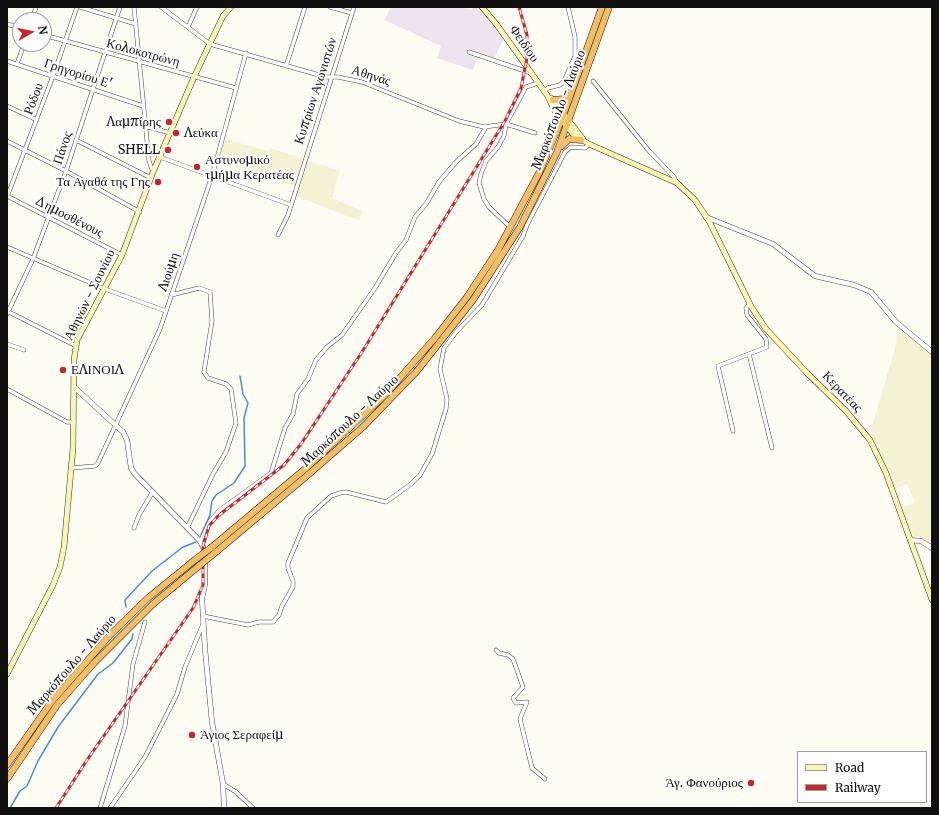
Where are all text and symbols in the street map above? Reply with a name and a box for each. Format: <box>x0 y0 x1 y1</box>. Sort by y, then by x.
north arrow <box>12 12 52 52</box>
street label: Φειδίου <box>506 23 542 65</box>
text: N <box>35 25 50 36</box>
street label: Κολοκοτρώνη <box>104 36 182 70</box>
street label: Κυπρίων Αγωνιστών <box>291 36 341 146</box>
street label: Μαρκόπουλο - Λαύριο <box>529 48 589 172</box>
street label: Γρηγορίου Ε' <box>42 56 114 92</box>
street label: Αθηνάς <box>349 62 393 90</box>
street label: Ρόδου <box>21 81 47 117</box>
place label: Λαμπίρης <box>107 114 161 130</box>
marker: Λαμπίρης <box>164 117 174 127</box>
place label: Λεύκα <box>184 125 218 141</box>
marker: Λεύκα <box>171 128 181 138</box>
street label: Πάνος <box>50 130 76 166</box>
place label: SHELL <box>118 142 160 158</box>
marker: SHELL <box>163 145 173 155</box>
place label: Αστυνομικό τμήμα Κερατέας <box>205 152 294 183</box>
marker: Αστυνομικό τμήμα Κερατέας <box>192 162 202 172</box>
place label: Τα Αγαθά της Γης <box>56 174 150 190</box>
marker: Τα Αγαθά της Γης <box>153 177 163 187</box>
street label: Δημοσθένους <box>32 193 106 241</box>
street label: Αθηνών - Σουνίου <box>61 247 119 343</box>
street label: Λιούμη <box>155 251 183 293</box>
place label: ΕΛΙΝΟΙΛ <box>71 362 124 378</box>
marker: ΕΛΙΝΟΙΛ <box>58 365 68 375</box>
street label: Κερατέας <box>819 368 865 416</box>
street label: Μαρκόπουλο - Λαύριο <box>298 372 402 470</box>
street label: Μαρκόπουλο - Λαύριο <box>24 612 120 718</box>
place label: Άγιος Σεραφείμ <box>200 727 283 743</box>
marker: Άγιος Σεραφείμ <box>187 730 197 740</box>
legend <box>797 751 927 803</box>
text: Road <box>835 760 864 775</box>
place label: Άγ. Φανούριος <box>666 775 743 791</box>
marker: Άγ. Φανούριος <box>746 778 756 788</box>
text: Railway <box>835 780 881 795</box>

